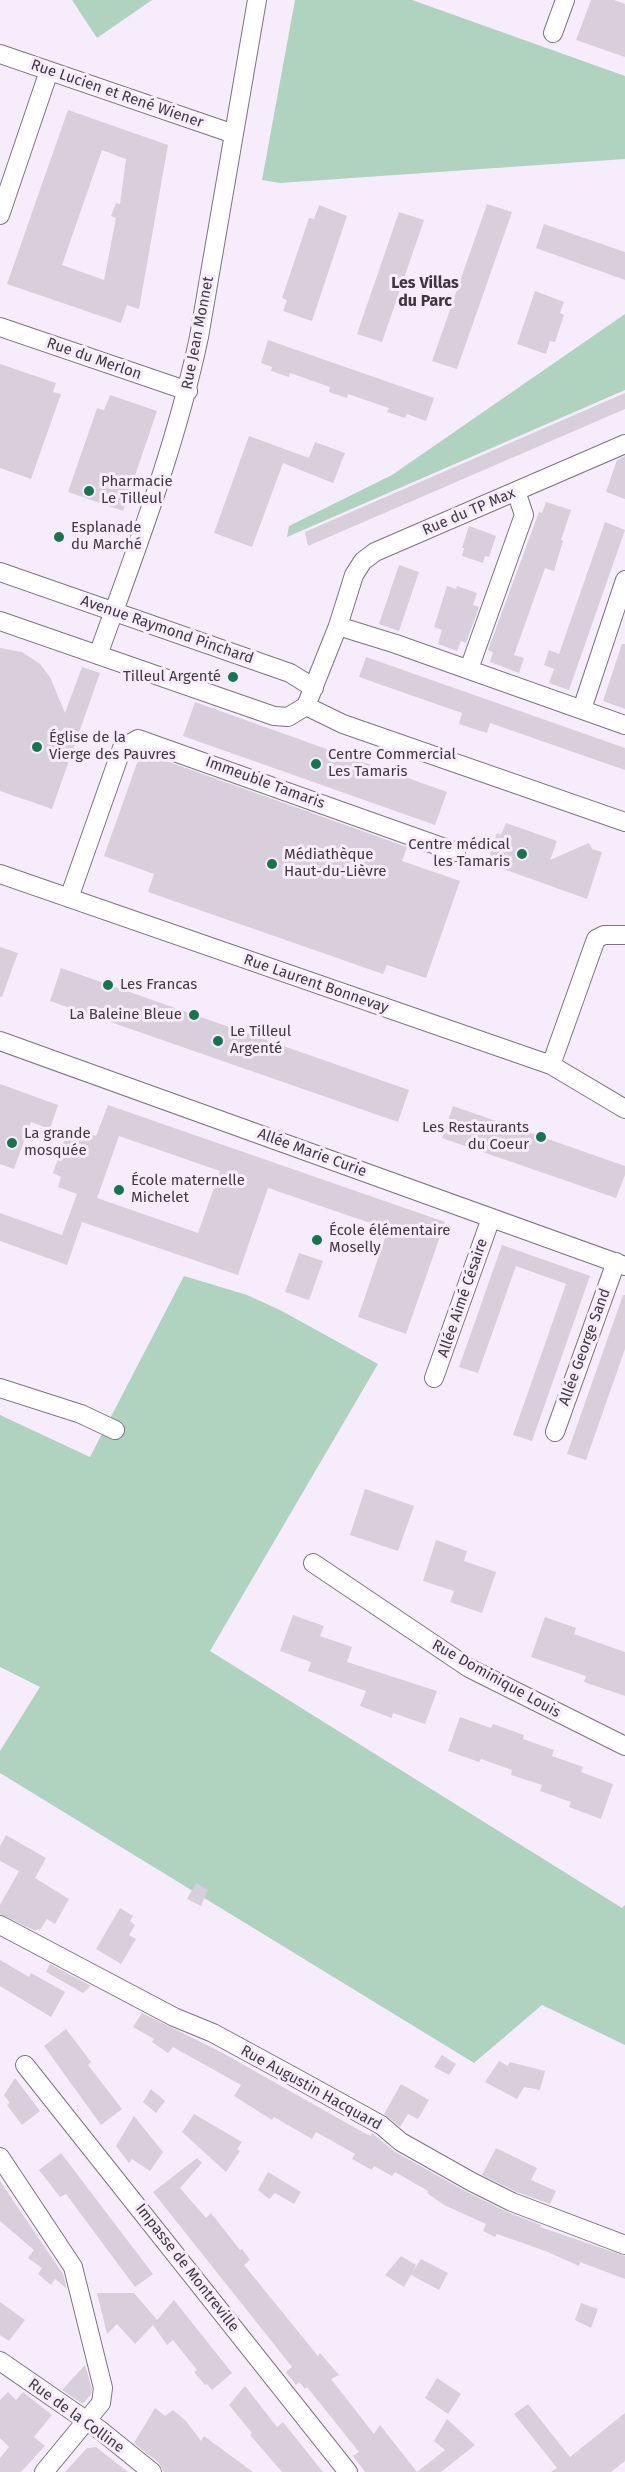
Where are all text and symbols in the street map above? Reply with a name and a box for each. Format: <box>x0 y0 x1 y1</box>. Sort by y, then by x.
street label: Rue Lucien et René Wiener <box>28 56 206 132</box>
district label: Les Villas du Parc <box>391 274 459 312</box>
street label: Rue Jean Monnet <box>178 275 218 391</box>
street label: Rue du Merlon <box>44 334 144 384</box>
place label: Pharmacie Le Tilleul <box>101 473 173 508</box>
marker: Pharmacie Le Tilleul <box>82 484 96 498</box>
street label: Rue du TP Max <box>420 484 518 540</box>
place label: Esplanade du Marché <box>71 519 142 554</box>
marker: Esplanade du Marché <box>52 530 66 544</box>
street label: Avenue Raymond Pinchard <box>78 592 256 668</box>
place label: Tilleul Argenté <box>123 668 221 686</box>
marker: Tilleul Argenté <box>226 670 240 684</box>
place label: Église de la Vierge des Pauvres <box>49 729 176 764</box>
marker: Église de la Vierge des Pauvres <box>30 740 44 754</box>
place label: Centre Commercial Les Tamaris <box>328 746 456 781</box>
street label: Immeuble Tamaris <box>203 753 327 813</box>
marker: Centre Commercial Les Tamaris <box>309 757 323 771</box>
place label: Centre médical les Tamaris <box>408 836 510 871</box>
place label: Médiathèque Haut-du-Lièvre <box>284 846 386 881</box>
marker: Centre médical les Tamaris <box>515 847 529 861</box>
marker: Médiathèque Haut-du-Lièvre <box>265 857 279 871</box>
street label: Rue Laurent Bonnevay <box>241 951 391 1017</box>
place label: Les Francas <box>120 976 197 994</box>
marker: Les Francas <box>101 978 115 992</box>
place label: La Baleine Bleue <box>69 1006 182 1024</box>
marker: La Baleine Bleue <box>187 1008 201 1022</box>
place label: Le Tilleul Argenté <box>230 1023 291 1058</box>
marker: Le Tilleul Argenté <box>211 1034 225 1048</box>
place label: Les Restaurants du Coeur <box>422 1119 529 1154</box>
place label: La grande mosquée <box>24 1125 91 1160</box>
street label: Allée Marie Curie <box>255 1125 369 1181</box>
marker: Les Restaurants du Coeur <box>534 1130 548 1144</box>
marker: La grande mosquée <box>5 1136 19 1150</box>
place label: École maternelle Michelet <box>131 1172 245 1207</box>
marker: École maternelle Michelet <box>112 1183 126 1197</box>
place label: École élémentaire Moselly <box>329 1222 451 1257</box>
marker: École élémentaire Moselly <box>310 1233 324 1247</box>
street label: Allée Aimé Césaire <box>434 1236 492 1360</box>
street label: Allée George Sand <box>555 1286 615 1408</box>
street label: Rue Dominique Louis <box>429 1636 563 1722</box>
street label: Rue Augustin Hacquard <box>237 2042 385 2134</box>
street label: Impasse de Montreville <box>131 2200 243 2336</box>
street label: Rue de la Colline <box>24 2375 128 2457</box>

